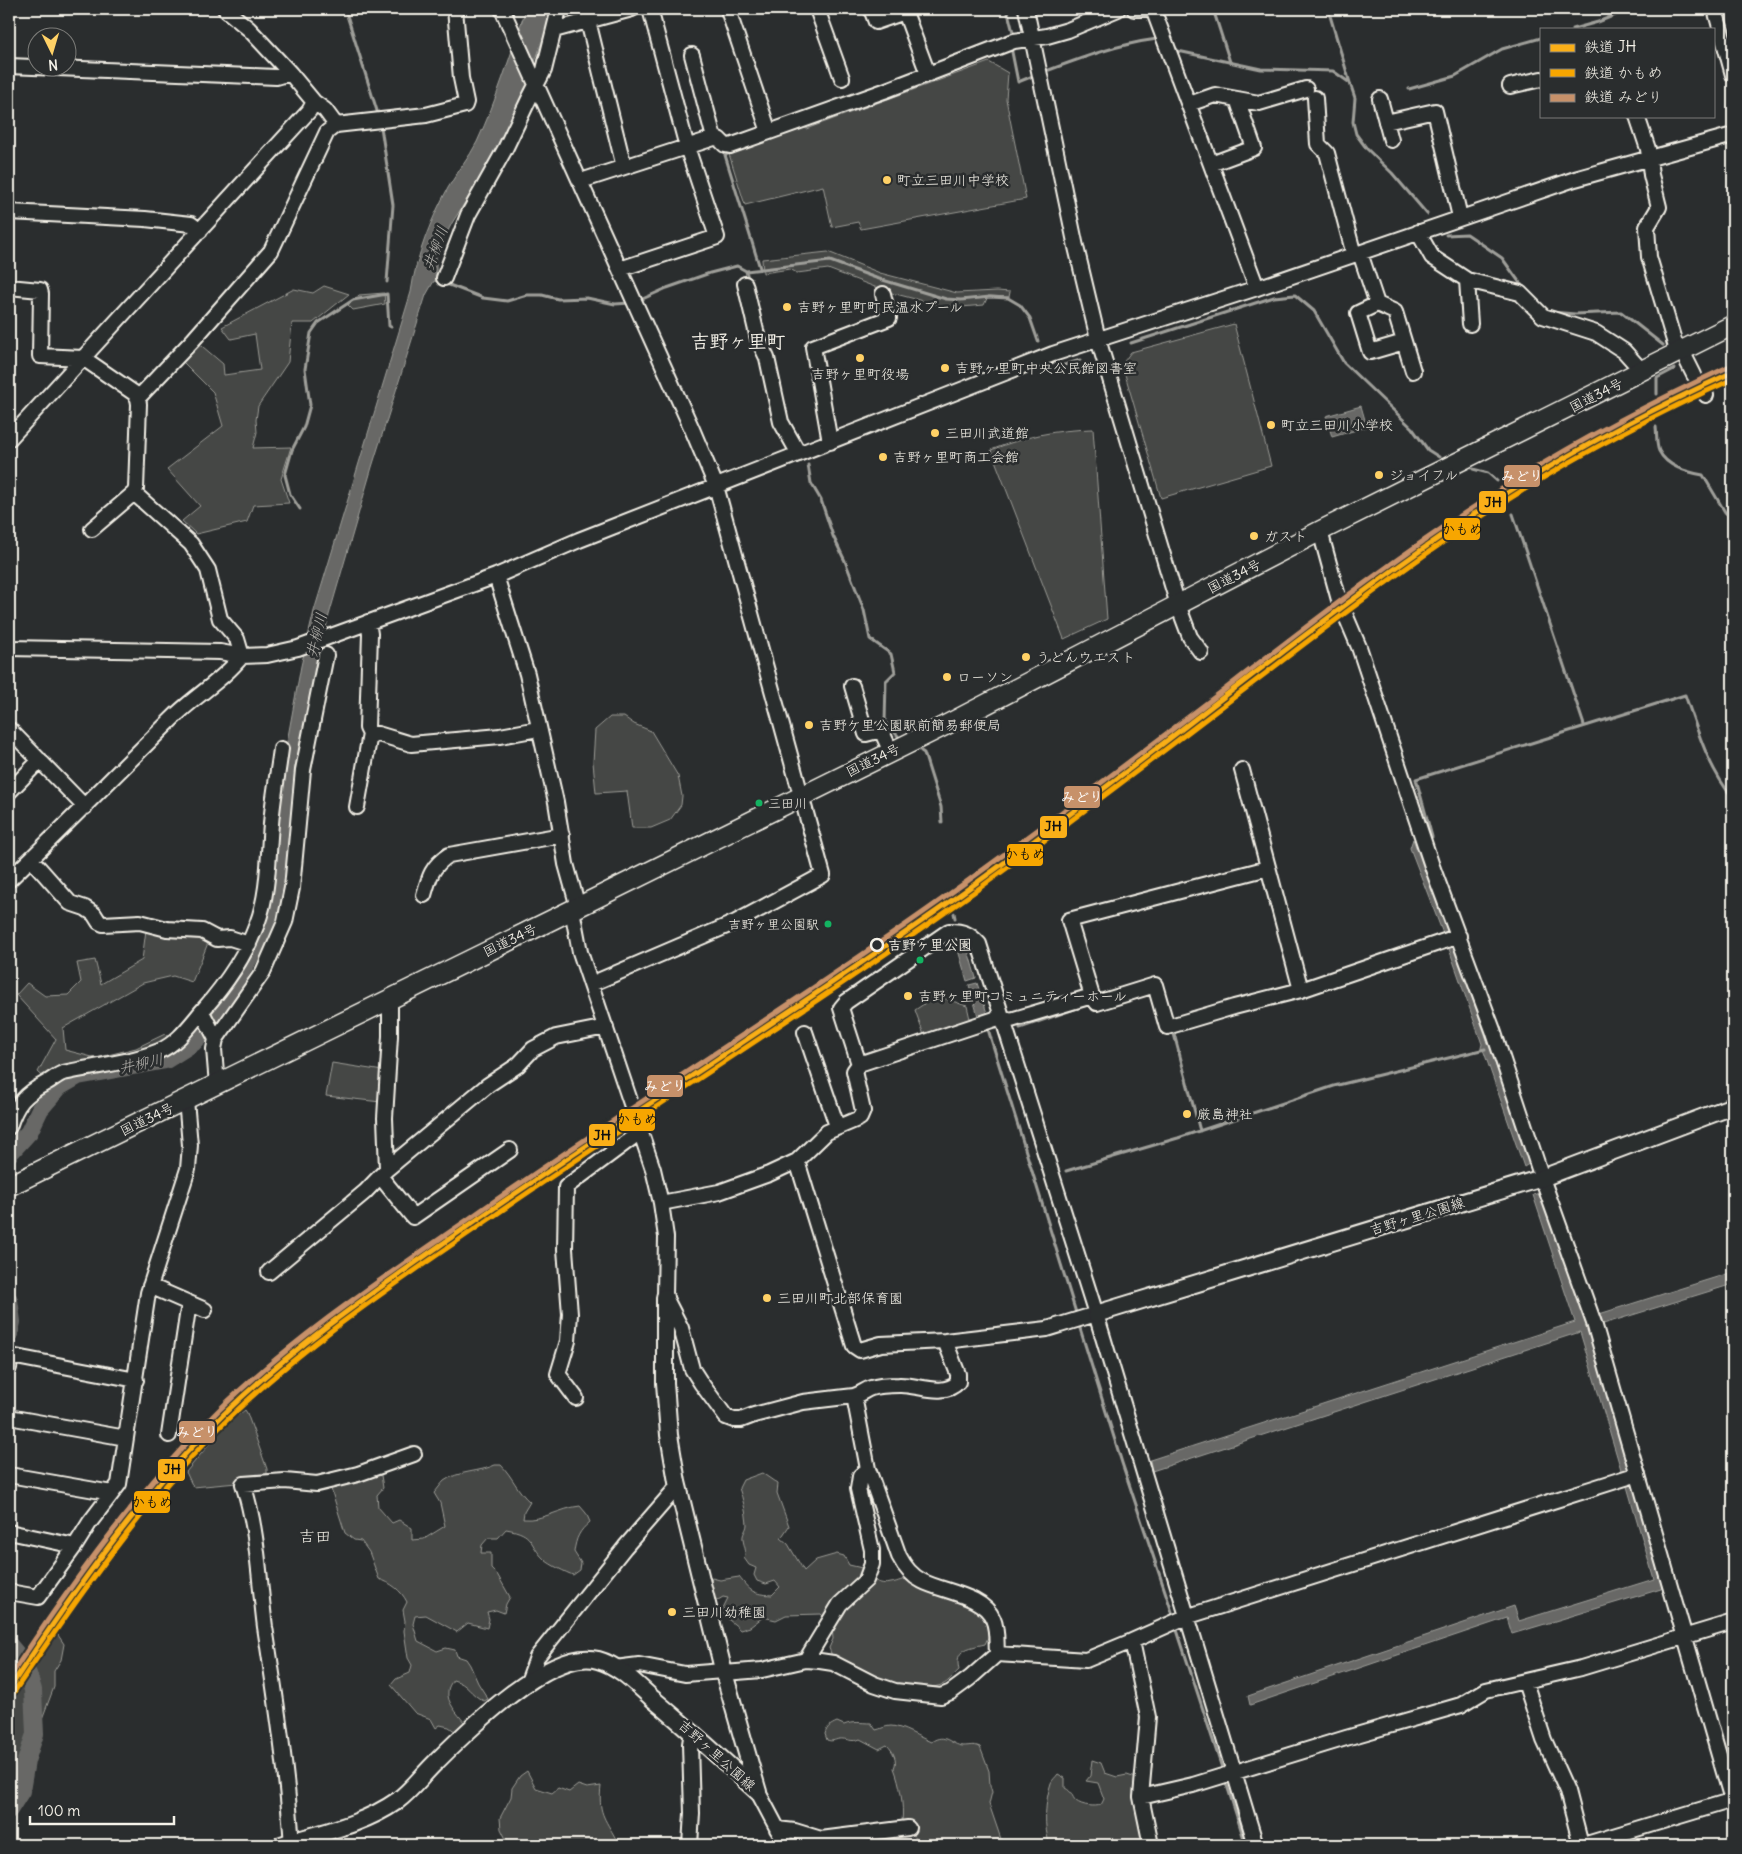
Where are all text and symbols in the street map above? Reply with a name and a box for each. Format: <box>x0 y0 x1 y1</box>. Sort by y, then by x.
north arrow <box>28 28 78 78</box>
legend <box>1540 28 1714 118</box>
text: 鉄道 JH <box>1584 37 1636 56</box>
text: N <box>48 56 59 74</box>
text: 鉄道 かもめ <box>1584 63 1663 82</box>
text: 鉄道 みどり <box>1584 87 1663 106</box>
place label: 町立三田川中学校 <box>897 171 1009 189</box>
marker: 町立三田川中学校 <box>881 174 893 186</box>
water label: 井柳川 <box>418 224 452 272</box>
place label: 吉野ヶ里町町民温水プール <box>797 298 963 316</box>
marker: 吉野ヶ里町町民温水プール <box>781 301 793 313</box>
district label: 吉野ヶ里町 <box>690 329 786 353</box>
marker: 吉野ヶ里町役場 <box>854 352 866 364</box>
place label: 吉野ヶ里町中央公民館図書室 <box>955 359 1137 377</box>
marker: 吉野ヶ里町中央公民館図書室 <box>939 362 951 374</box>
place label: 吉野ヶ里町役場 <box>811 365 909 383</box>
street label: 国道34号 <box>1566 374 1626 416</box>
place label: 町立三田川小学校 <box>1281 416 1393 434</box>
marker: 町立三田川小学校 <box>1265 419 1277 431</box>
place label: 三田川武道館 <box>945 424 1029 442</box>
marker: 三田川武道館 <box>929 427 941 439</box>
place label: 吉野ヶ里町商工会館 <box>893 448 1019 466</box>
marker: 吉野ヶ里町商工会館 <box>877 451 889 463</box>
line badge: みどり <box>1503 464 1541 488</box>
place label: ジョイフル <box>1389 466 1458 484</box>
text: みどり <box>1501 467 1543 485</box>
marker: ジョイフル <box>1373 469 1385 481</box>
line badge: JH <box>1478 490 1507 514</box>
text: JH <box>1484 493 1502 511</box>
line badge: かもめ <box>1443 517 1481 541</box>
text: かもめ <box>1441 520 1483 538</box>
place label: ガスト <box>1264 527 1307 545</box>
marker: ガスト <box>1248 530 1260 542</box>
street label: 国道34号 <box>1204 555 1264 597</box>
water label: 井柳川 <box>301 611 331 659</box>
place label: うどんウエスト <box>1036 648 1135 666</box>
marker: うどんウエスト <box>1020 651 1032 663</box>
place label: ローソン <box>957 668 1013 686</box>
marker: ローソン <box>941 671 953 683</box>
place label: 吉野ケ里公園駅前簡易郵便局 <box>819 716 1001 734</box>
marker: 吉野ケ里公園駅前簡易郵便局 <box>803 719 815 731</box>
street label: 国道34号 <box>843 739 903 781</box>
line badge: みどり <box>1063 785 1101 809</box>
text: みどり <box>1061 788 1103 806</box>
place label: 三田川 <box>768 795 807 812</box>
marker: 三田川 <box>754 798 764 808</box>
line badge: JH <box>1039 815 1068 839</box>
text: JH <box>1044 817 1062 835</box>
line badge: かもめ <box>1006 843 1044 867</box>
text: かもめ <box>1004 845 1046 863</box>
place label: 吉野ヶ里公園駅 <box>728 916 819 933</box>
street label: 国道34号 <box>480 919 540 961</box>
marker: 吉野ヶ里公園駅 <box>823 919 833 929</box>
place label: 吉野ヶ里公園 <box>888 936 972 954</box>
marker: 吉野ヶ里公園 <box>870 938 884 952</box>
unlabelled marker <box>915 955 925 965</box>
place label: 吉野ヶ里町コミュニティーホール <box>918 987 1127 1005</box>
marker: 吉野ヶ里町コミュニティーホール <box>902 990 914 1002</box>
water label: 井柳川 <box>117 1049 165 1077</box>
line badge: みどり <box>646 1074 684 1098</box>
text: みどり <box>644 1077 686 1095</box>
street label: 国道34号 <box>117 1098 177 1140</box>
place label: 厳島神社 <box>1197 1105 1253 1123</box>
line badge: かもめ <box>618 1108 656 1132</box>
marker: 厳島神社 <box>1181 1108 1193 1120</box>
text: かもめ <box>616 1110 658 1128</box>
line badge: JH <box>588 1123 616 1147</box>
text: JH <box>593 1126 611 1144</box>
street label: 吉野ヶ里公園線 <box>1368 1193 1466 1239</box>
place label: 三田川町北部保育園 <box>777 1289 903 1307</box>
marker: 三田川町北部保育園 <box>761 1292 773 1304</box>
line badge: みどり <box>178 1420 216 1444</box>
text: みどり <box>176 1423 218 1441</box>
line badge: JH <box>157 1458 186 1482</box>
text: JH <box>163 1460 181 1478</box>
line badge: かもめ <box>133 1490 171 1514</box>
text: かもめ <box>131 1493 173 1511</box>
district label: 吉田 <box>299 1526 331 1546</box>
place label: 三田川幼稚園 <box>682 1603 766 1621</box>
marker: 三田川幼稚園 <box>666 1606 678 1618</box>
street label: 吉野ヶ里公園線 <box>675 1716 759 1794</box>
scale bar <box>30 1794 174 1826</box>
text: 100 m <box>38 1801 80 1820</box>

